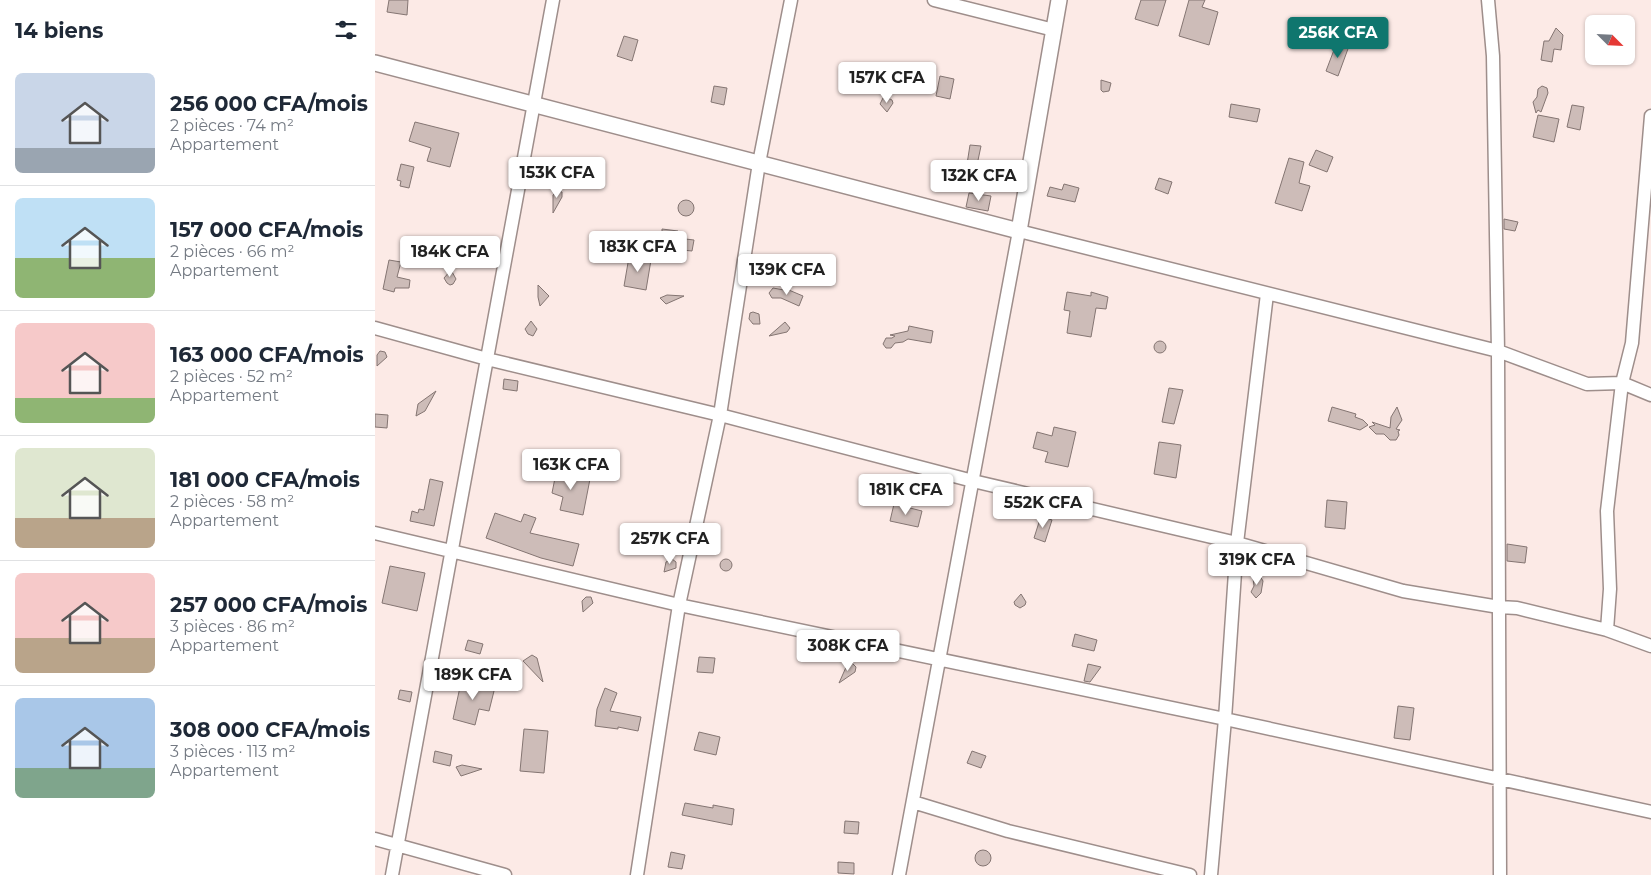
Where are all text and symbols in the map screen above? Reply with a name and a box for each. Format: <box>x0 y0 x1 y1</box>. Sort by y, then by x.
north arrow <box>1585 15 1635 65</box>
map controls <box>1585 15 1635 65</box>
icon: filters <box>332 16 360 44</box>
pin: 256K CFA <box>1286 17 1390 59</box>
text: 14 biens <box>15 18 103 43</box>
text: 256K CFA <box>1298 23 1378 42</box>
pin: 157K CFA <box>835 62 939 104</box>
text: 157K CFA <box>849 68 925 87</box>
text: 256 000 CFA/mois <box>170 91 368 116</box>
icon: home <box>55 93 115 153</box>
text: 2 pièces · 74 m² <box>170 116 294 135</box>
text: Appartement <box>170 135 279 154</box>
pin: 153K CFA <box>505 156 609 199</box>
pin: 132K CFA <box>927 160 1031 202</box>
text: 153K CFA <box>519 163 595 182</box>
text: 132K CFA <box>941 166 1017 185</box>
text: 157 000 CFA/mois <box>170 217 363 242</box>
icon: home <box>55 218 115 278</box>
pin: 183K CFA <box>586 230 690 273</box>
pin: 184K CFA <box>398 236 502 278</box>
text: 183K CFA <box>600 237 676 256</box>
text: 2 pièces · 66 m² <box>170 242 294 261</box>
text: 184K CFA <box>411 242 489 261</box>
pin: 139K CFA <box>735 254 839 296</box>
text: 139K CFA <box>749 260 825 279</box>
text: Appartement <box>170 261 279 280</box>
text: 163 000 CFA/mois <box>170 342 364 367</box>
icon: home <box>55 343 115 403</box>
text: 2 pièces · 52 m² <box>170 367 293 386</box>
text: Appartement <box>170 386 279 405</box>
pin: 163K CFA <box>519 448 623 491</box>
text: 163K CFA <box>533 455 609 474</box>
text: 181 000 CFA/mois <box>170 467 360 492</box>
icon: home <box>55 468 115 528</box>
pin: 181K CFA <box>854 474 958 516</box>
text: 181K CFA <box>869 480 943 499</box>
pin: 552K CFA <box>991 486 1095 529</box>
text: 2 pièces · 58 m² <box>170 492 294 511</box>
text: 552K CFA <box>1004 493 1082 512</box>
text: Appartement <box>170 511 279 530</box>
pin: 257K CFA <box>618 522 722 565</box>
text: 257K CFA <box>631 529 709 548</box>
pin: 319K CFA <box>1205 544 1309 586</box>
text: 319K CFA <box>1219 550 1295 569</box>
text: 257 000 CFA/mois <box>170 592 367 617</box>
icon: home <box>55 593 115 653</box>
text: 3 pièces · 86 m² <box>170 617 295 636</box>
pin: 308K CFA <box>796 630 900 672</box>
text: Appartement <box>170 636 279 655</box>
text: 308K CFA <box>808 636 888 655</box>
pin: 189K CFA <box>421 658 525 701</box>
text: 189K CFA <box>435 665 512 684</box>
text: 308 000 CFA/mois <box>170 717 370 742</box>
icon: home <box>55 718 115 778</box>
text: 3 pièces · 113 m² <box>170 742 295 761</box>
text: Appartement <box>170 761 279 780</box>

